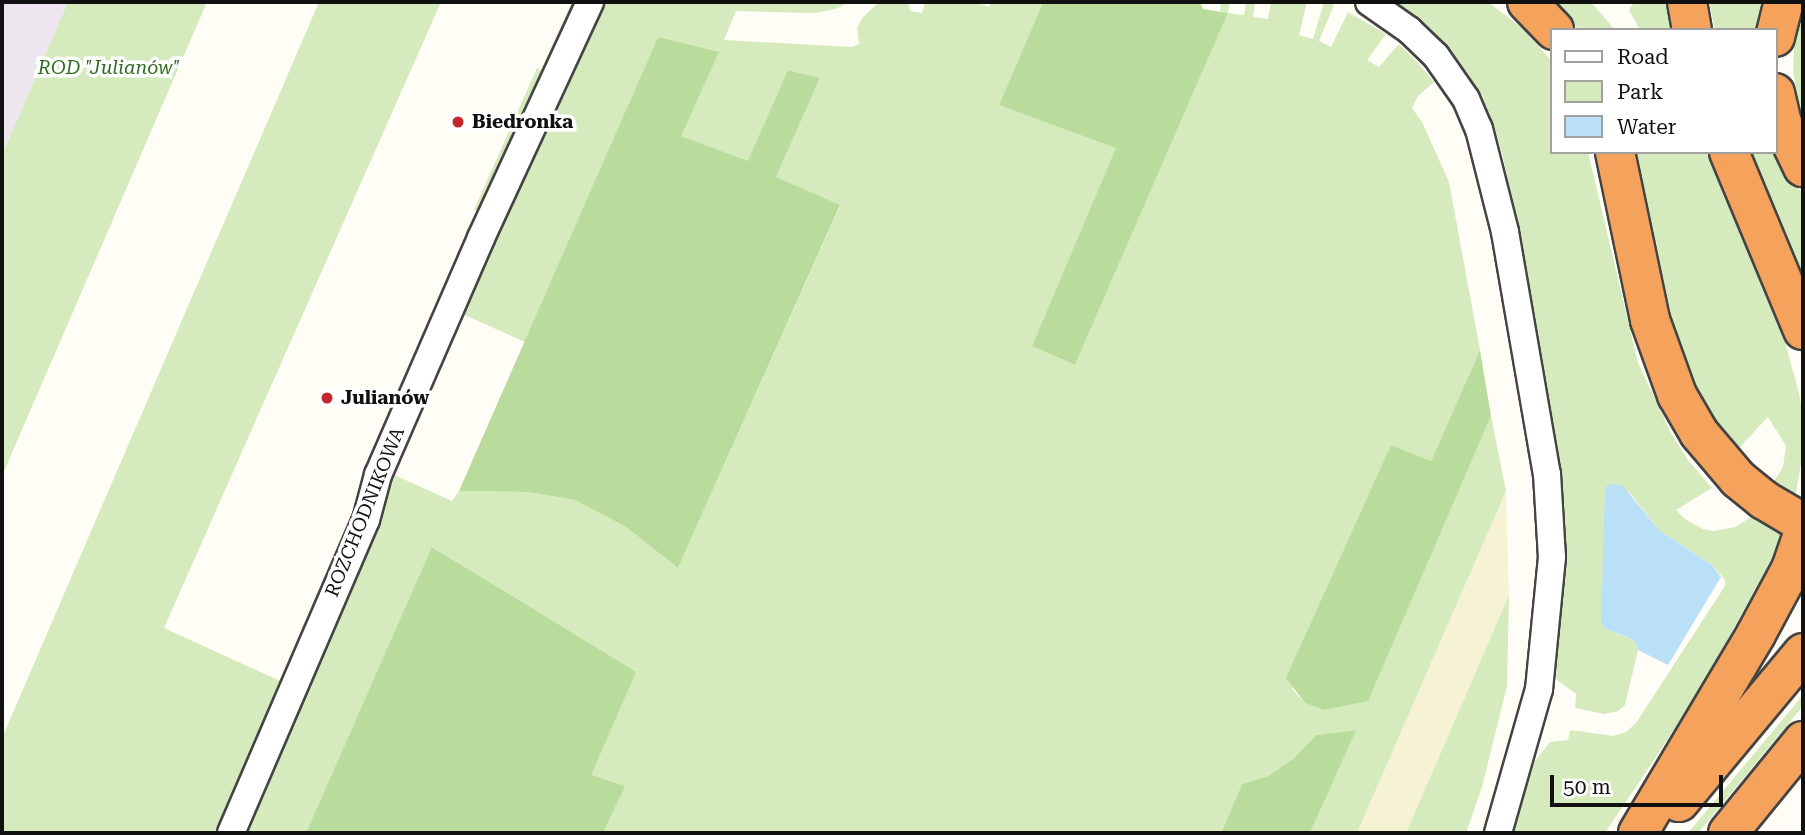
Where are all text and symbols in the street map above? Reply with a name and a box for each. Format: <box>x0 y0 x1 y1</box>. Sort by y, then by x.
legend <box>1549 28 1777 154</box>
text: Road <box>1617 45 1669 69</box>
park label: ROD "Julianów" <box>38 57 180 79</box>
text: Park <box>1617 80 1663 104</box>
place label: Biedronka <box>472 111 573 133</box>
marker: Biedronka <box>450 114 466 130</box>
text: Water <box>1617 115 1676 139</box>
place label: Julianów <box>341 387 429 409</box>
marker: Julianów <box>319 390 335 406</box>
street label: ROZCHODNIKOWA <box>321 424 409 600</box>
scale bar <box>1553 762 1726 806</box>
text: 50 m <box>1563 775 1611 799</box>

